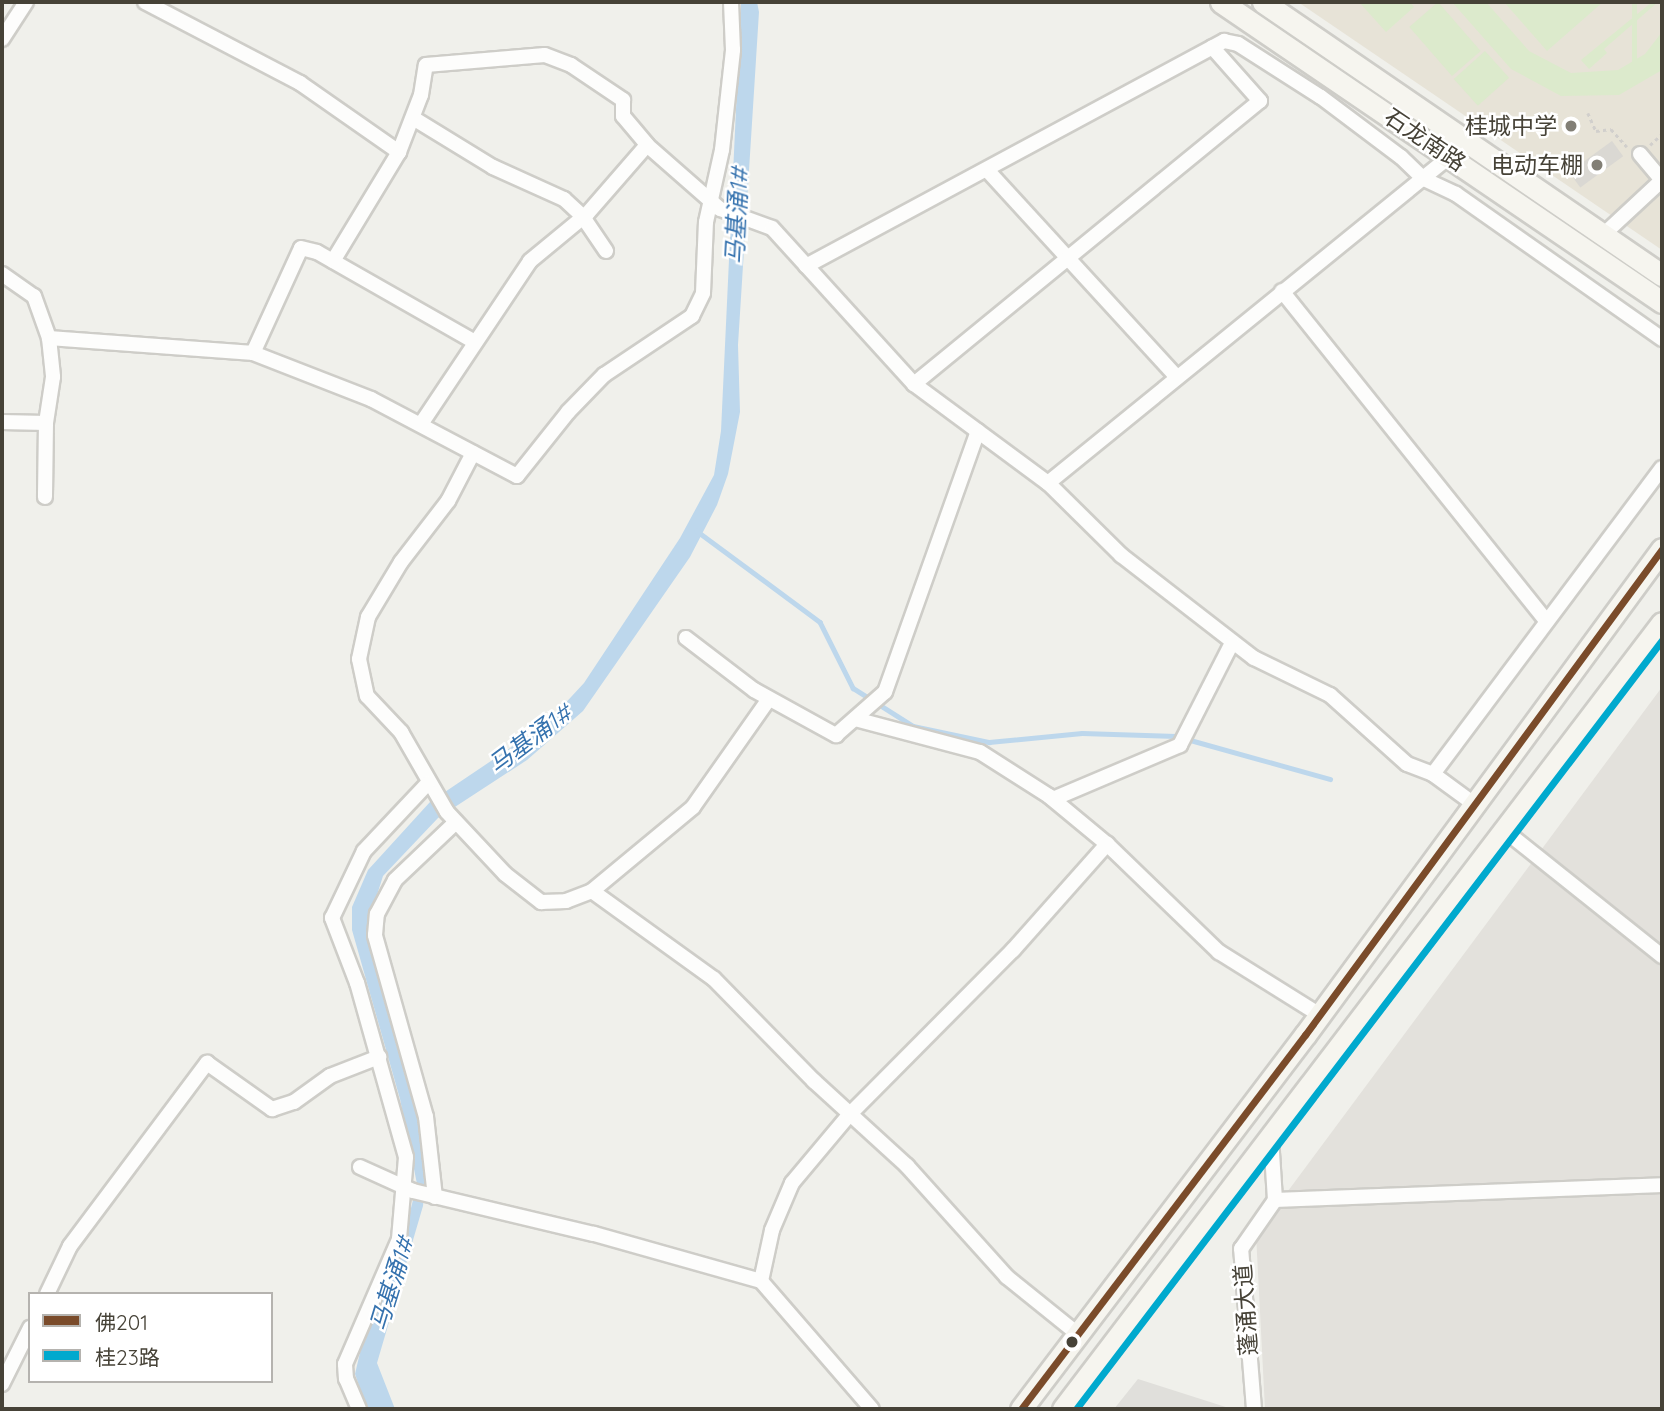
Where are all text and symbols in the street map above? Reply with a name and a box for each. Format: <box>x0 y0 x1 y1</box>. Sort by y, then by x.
street label: 石龙南路 <box>1379 103 1471 177</box>
place label: 桂城中学 <box>1465 112 1557 140</box>
marker: 桂城中学 <box>1563 118 1579 134</box>
place label: 电动车棚 <box>1491 151 1583 179</box>
marker: 电动车棚 <box>1589 157 1605 173</box>
water label: 马基涌1# <box>720 167 754 265</box>
water label: 马基涌1# <box>483 698 577 780</box>
water label: 马基涌1# <box>364 1234 420 1334</box>
street label: 蓬涌大道 <box>1229 1263 1263 1357</box>
legend <box>28 1292 273 1383</box>
text: 佛201 <box>95 1309 148 1335</box>
unlabelled marker <box>1065 1335 1079 1349</box>
text: 桂23路 <box>95 1344 160 1370</box>

